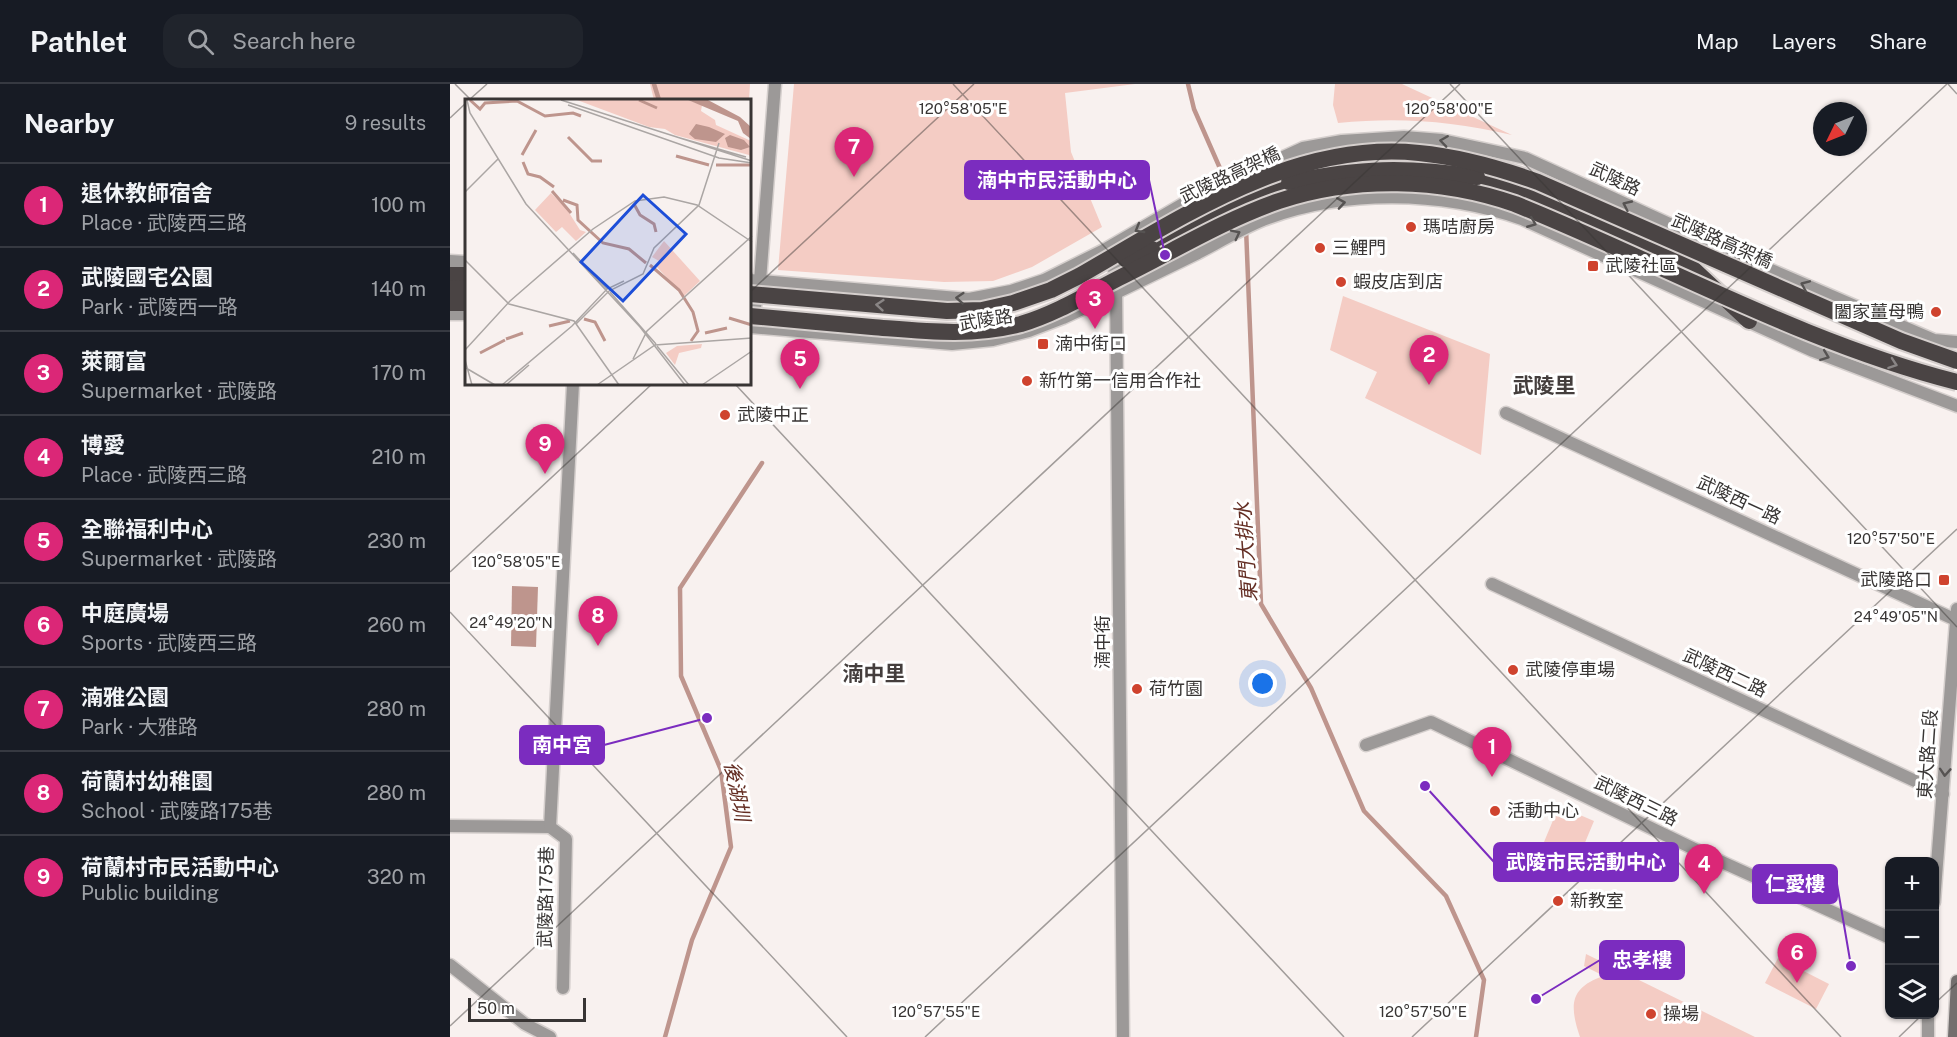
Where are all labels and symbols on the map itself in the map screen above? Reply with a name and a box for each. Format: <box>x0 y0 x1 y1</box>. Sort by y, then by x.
inset map <box>465 99 752 386</box>
text: 120°58'05"E <box>919 100 1007 117</box>
text: 120°58'00"E <box>1405 100 1493 117</box>
north arrow <box>1813 102 1867 156</box>
pin: 7 <box>834 128 874 177</box>
one-way arrow <box>1440 135 1449 147</box>
street label: 武陵路高架橋 <box>1176 142 1283 207</box>
street label: 武陵路 <box>1586 158 1644 199</box>
callout: 湳中市民活動中心 <box>965 161 1149 199</box>
text: 湳中市民活動中心 <box>977 168 1137 192</box>
one-way arrow <box>1336 197 1345 209</box>
one-way arrow <box>1622 200 1633 212</box>
street label: 武陵路高架橋 <box>1669 209 1776 272</box>
place label: 瑪咭廚房 <box>1423 216 1495 237</box>
one-way arrow <box>1526 216 1537 228</box>
marker: 瑪咭廚房 <box>1404 220 1418 234</box>
one-way arrow <box>1135 222 1145 234</box>
one-way arrow <box>1230 229 1241 241</box>
place label: 三鯉門 <box>1332 237 1386 258</box>
marker: 三鯉門 <box>1313 241 1327 255</box>
place label: 武陵社區 <box>1605 255 1677 276</box>
marker: 武陵社區 <box>1586 259 1600 273</box>
place label: 蝦皮店到店 <box>1353 271 1443 292</box>
marker: 蝦皮店到店 <box>1334 275 1348 289</box>
pin: 3 <box>1076 280 1114 329</box>
one-way arrow <box>1800 280 1811 292</box>
one-way arrow <box>955 292 964 305</box>
one-way arrow <box>875 299 884 312</box>
place label: 闔家薑母鴨 <box>1834 301 1924 322</box>
street label: 武陵路 <box>958 305 1014 334</box>
marker: 闔家薑母鴨 <box>1929 305 1943 319</box>
place label: 湳中街口 <box>1055 333 1127 354</box>
pin: 2 <box>1410 336 1448 385</box>
marker: 湳中街口 <box>1036 337 1050 351</box>
pin: 5 <box>780 340 820 389</box>
one-way arrow <box>1819 348 1829 361</box>
one-way arrow <box>1887 356 1898 369</box>
place label: 新竹第一信用合作社 <box>1039 370 1201 391</box>
district label: 武陵里 <box>1513 373 1576 398</box>
marker: 新竹第一信用合作社 <box>1020 374 1034 388</box>
place label: 武陵中正 <box>737 404 809 425</box>
marker: 武陵中正 <box>718 408 732 422</box>
pin: 9 <box>526 424 565 474</box>
street label: 武陵西一路 <box>1694 471 1784 528</box>
water label: 東門大排水 <box>1230 500 1261 603</box>
text: 120°57'50"E <box>1847 530 1935 547</box>
text: 120°58'05"E <box>472 553 560 570</box>
place label: 武陵路口 <box>1860 569 1932 590</box>
marker: 武陵路口 <box>1937 573 1951 587</box>
pin: 8 <box>578 596 618 646</box>
text: 24°49'05"N <box>1854 608 1938 625</box>
text: 24°49'20"N <box>469 614 553 631</box>
street label: 湳中街 <box>1092 615 1113 669</box>
street label: 武陵西二路 <box>1680 644 1770 701</box>
place label: 武陵停車場 <box>1525 659 1615 680</box>
district label: 湳中里 <box>843 661 906 686</box>
marker: 武陵停車場 <box>1506 663 1520 677</box>
your location <box>1248 669 1277 698</box>
place label: 荷竹園 <box>1149 678 1203 699</box>
marker: 荷竹園 <box>1130 682 1144 696</box>
street label: 東大路二段 <box>1914 708 1941 800</box>
callout: 南中宮 <box>520 726 604 764</box>
pin: 1 <box>1472 728 1512 777</box>
text: 南中宮 <box>532 733 592 757</box>
water label: 後湖圳 <box>719 759 755 826</box>
one-way arrow <box>1938 768 1951 777</box>
street label: 武陵西三路 <box>1591 771 1681 830</box>
place label: 活動中心 <box>1507 800 1579 821</box>
marker: 活動中心 <box>1488 804 1502 818</box>
callout: 武陵市民活動中心 <box>1494 843 1678 881</box>
pin: 4 <box>1684 844 1724 894</box>
street label: 武陵路175巷 <box>534 846 557 948</box>
text: 武陵市民活動中心 <box>1506 850 1666 874</box>
callout: 仁愛樓 <box>1753 865 1837 903</box>
text: 仁愛樓 <box>1765 872 1825 896</box>
place label: 新教室 <box>1570 890 1624 911</box>
marker: 新教室 <box>1551 894 1565 908</box>
pin: 6 <box>1778 934 1816 983</box>
callout: 忠孝樓 <box>1600 941 1684 979</box>
text: 忠孝樓 <box>1612 948 1672 972</box>
scale bar <box>468 995 586 1022</box>
text: 120°57'55"E <box>892 1003 980 1020</box>
text: 120°57'50"E <box>1379 1003 1467 1020</box>
place label: 操場 <box>1663 1003 1699 1024</box>
marker: 操場 <box>1644 1007 1658 1021</box>

